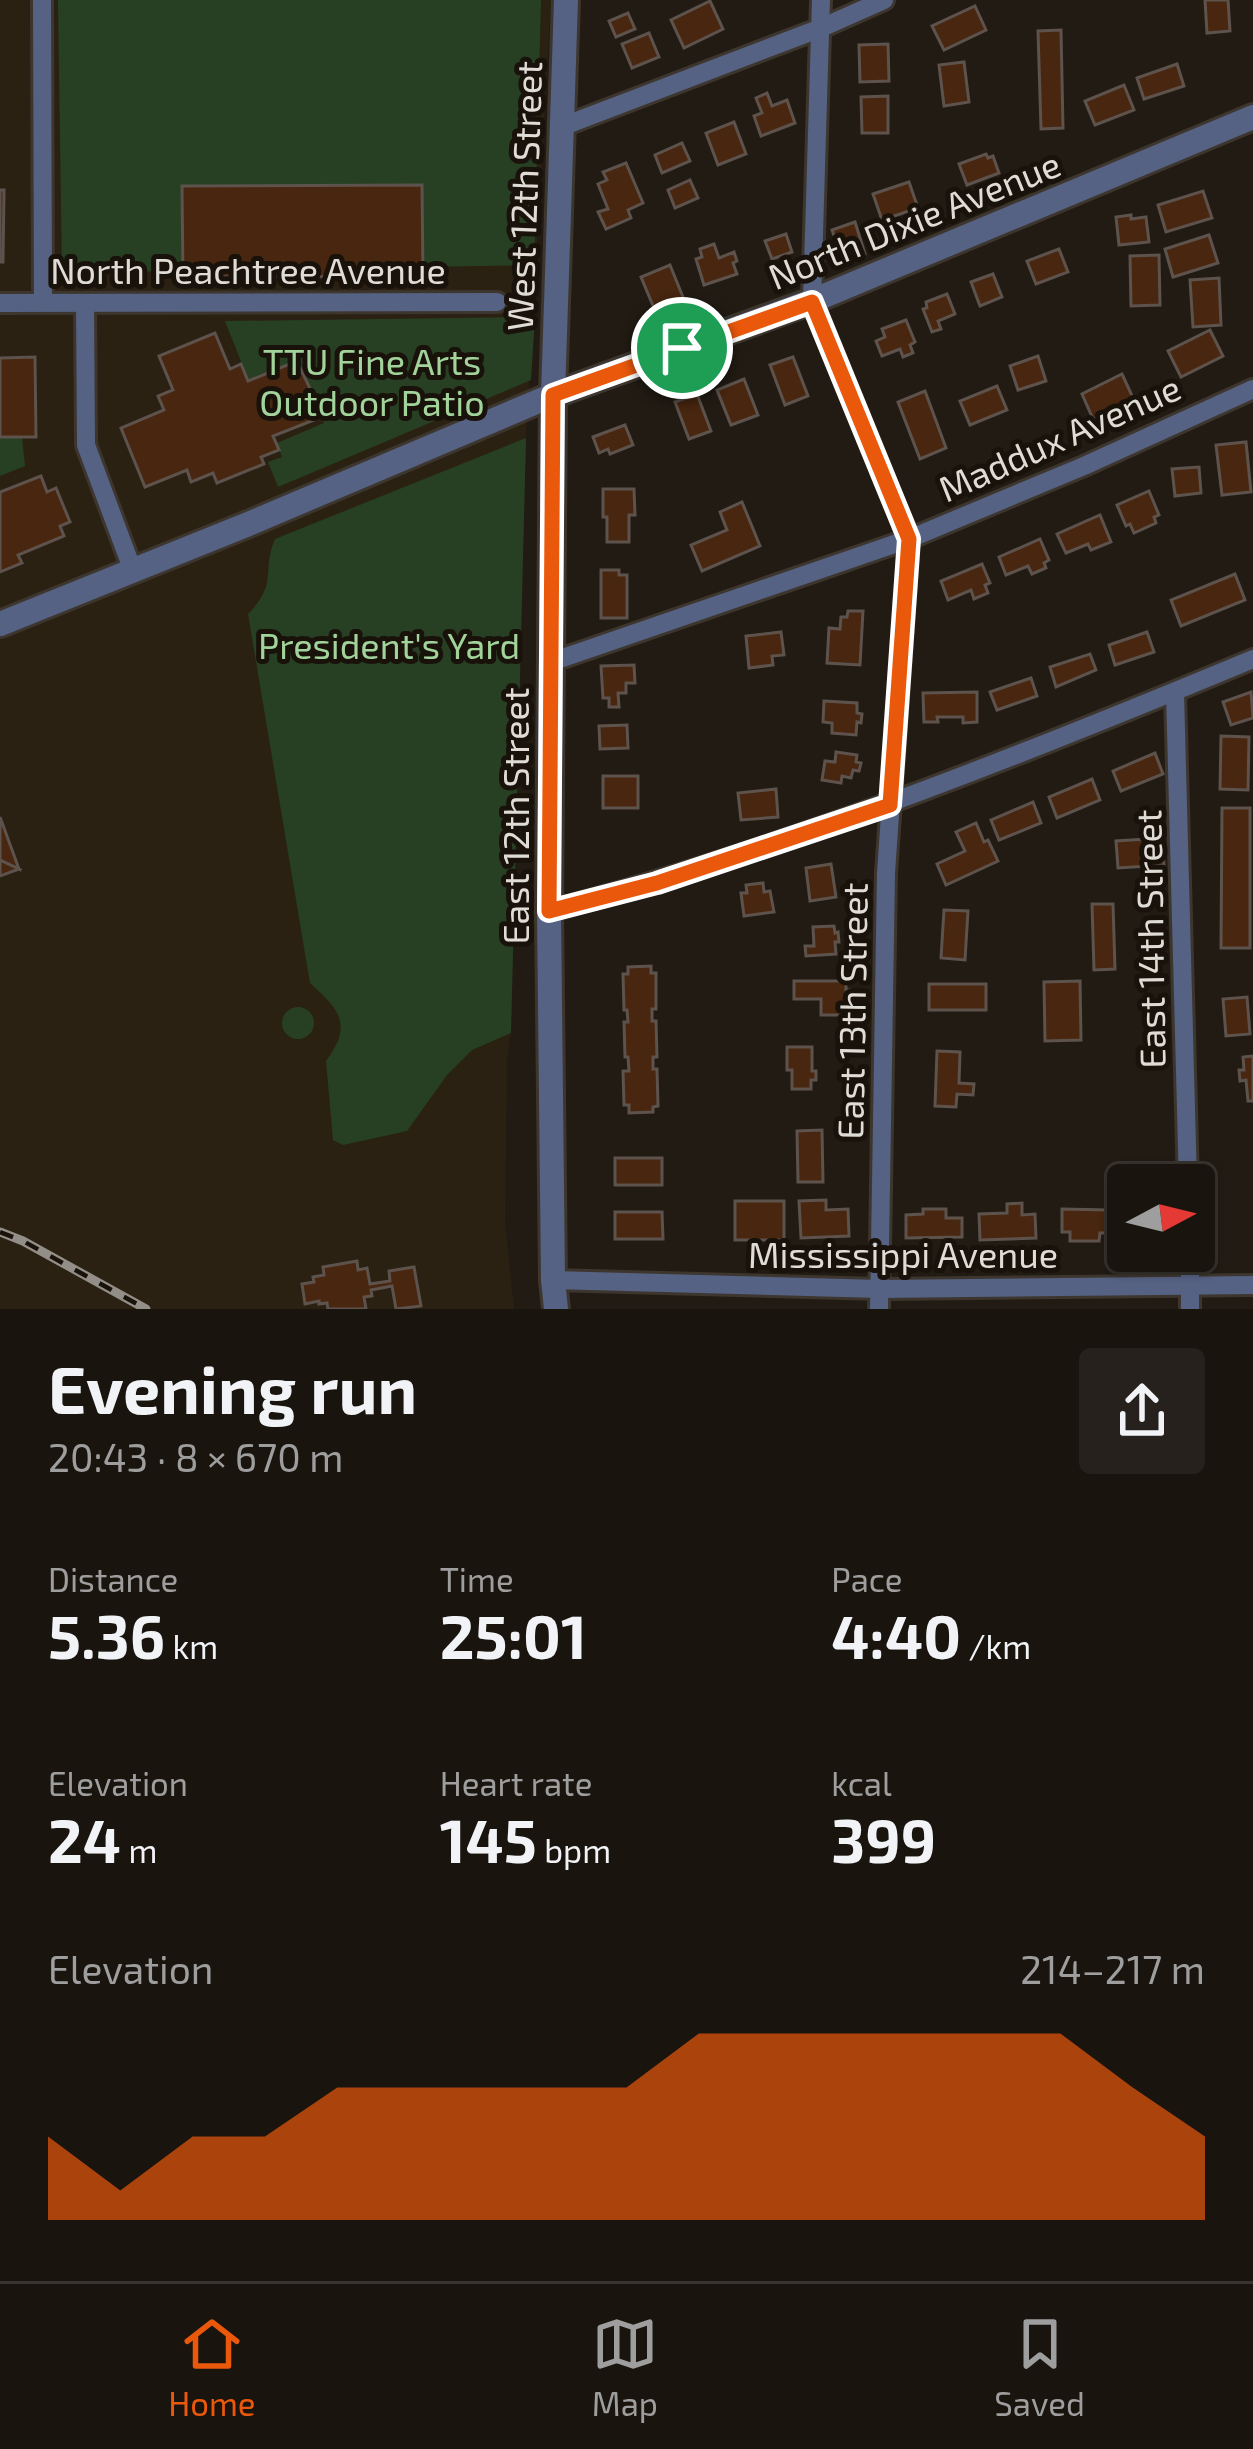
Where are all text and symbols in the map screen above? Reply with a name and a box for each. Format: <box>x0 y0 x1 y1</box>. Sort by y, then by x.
street label: West 12th Street <box>497 60 549 332</box>
street label: North Dixie Avenue <box>762 141 1066 297</box>
street label: North Peachtree Avenue <box>50 248 446 291</box>
pin <box>631 297 733 399</box>
icon: arrive <box>649 315 715 381</box>
park label: TTU Fine Arts Outdoor Patio <box>259 339 485 423</box>
street label: Maddux Avenue <box>932 364 1186 510</box>
park label: President's Yard <box>258 623 520 666</box>
street label: East 12th Street <box>493 687 536 945</box>
street label: East 14th Street <box>1125 809 1173 1069</box>
street label: East 13th Street <box>827 882 875 1140</box>
north arrow <box>1107 1164 1215 1272</box>
map controls <box>1107 1164 1215 1272</box>
street label: Mississippi Avenue <box>748 1232 1058 1275</box>
text: Evening run <box>48 1348 417 1427</box>
button: share <box>1079 1348 1205 1474</box>
text: 20:43 · 8 × 670 m <box>48 1433 344 1480</box>
text: Distance <box>48 1559 178 1599</box>
text: Time <box>440 1559 514 1599</box>
text: Pace <box>831 1559 902 1599</box>
text: 5.36 <box>48 1599 165 1671</box>
text: 25:01 <box>440 1599 587 1671</box>
text: 4:40 <box>831 1599 961 1671</box>
text: km <box>165 1626 218 1666</box>
text: /km <box>961 1626 1031 1666</box>
text: Elevation <box>48 1763 188 1803</box>
text: Heart rate <box>440 1763 592 1803</box>
text: kcal <box>831 1763 892 1803</box>
text: 24 <box>48 1803 121 1875</box>
text: 145 <box>440 1803 537 1875</box>
text: 399 <box>831 1803 936 1875</box>
text: m <box>121 1830 157 1870</box>
text: bpm <box>537 1830 611 1870</box>
text: Elevation <box>48 1945 213 1992</box>
text: 214–217 m <box>1020 1945 1205 1992</box>
tab: Home <box>168 2311 256 2423</box>
tab: Map <box>592 2311 658 2423</box>
tab: Saved <box>994 2311 1085 2423</box>

